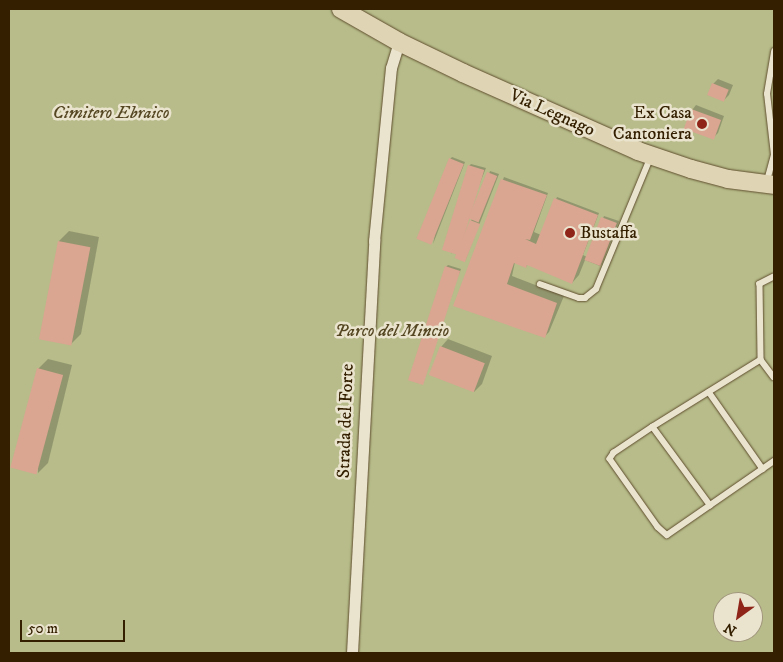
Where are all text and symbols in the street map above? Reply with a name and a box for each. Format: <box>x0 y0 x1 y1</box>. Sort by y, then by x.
street label: Via Legnago <box>506 85 598 141</box>
park label: Cimitero Ebraico <box>53 102 169 124</box>
place label: Ex Casa Cantoniera <box>613 103 692 146</box>
marker: Ex Casa Cantoniera <box>696 118 708 130</box>
place label: Bustaffa <box>580 222 637 244</box>
marker: Bustaffa <box>564 227 576 239</box>
park label: Parco del Mincio <box>335 320 449 342</box>
street label: Strada del Forte <box>333 363 359 479</box>
north arrow <box>713 592 763 642</box>
scale bar <box>22 610 128 642</box>
text: N <box>721 618 740 640</box>
text: 50 m <box>28 619 58 638</box>

